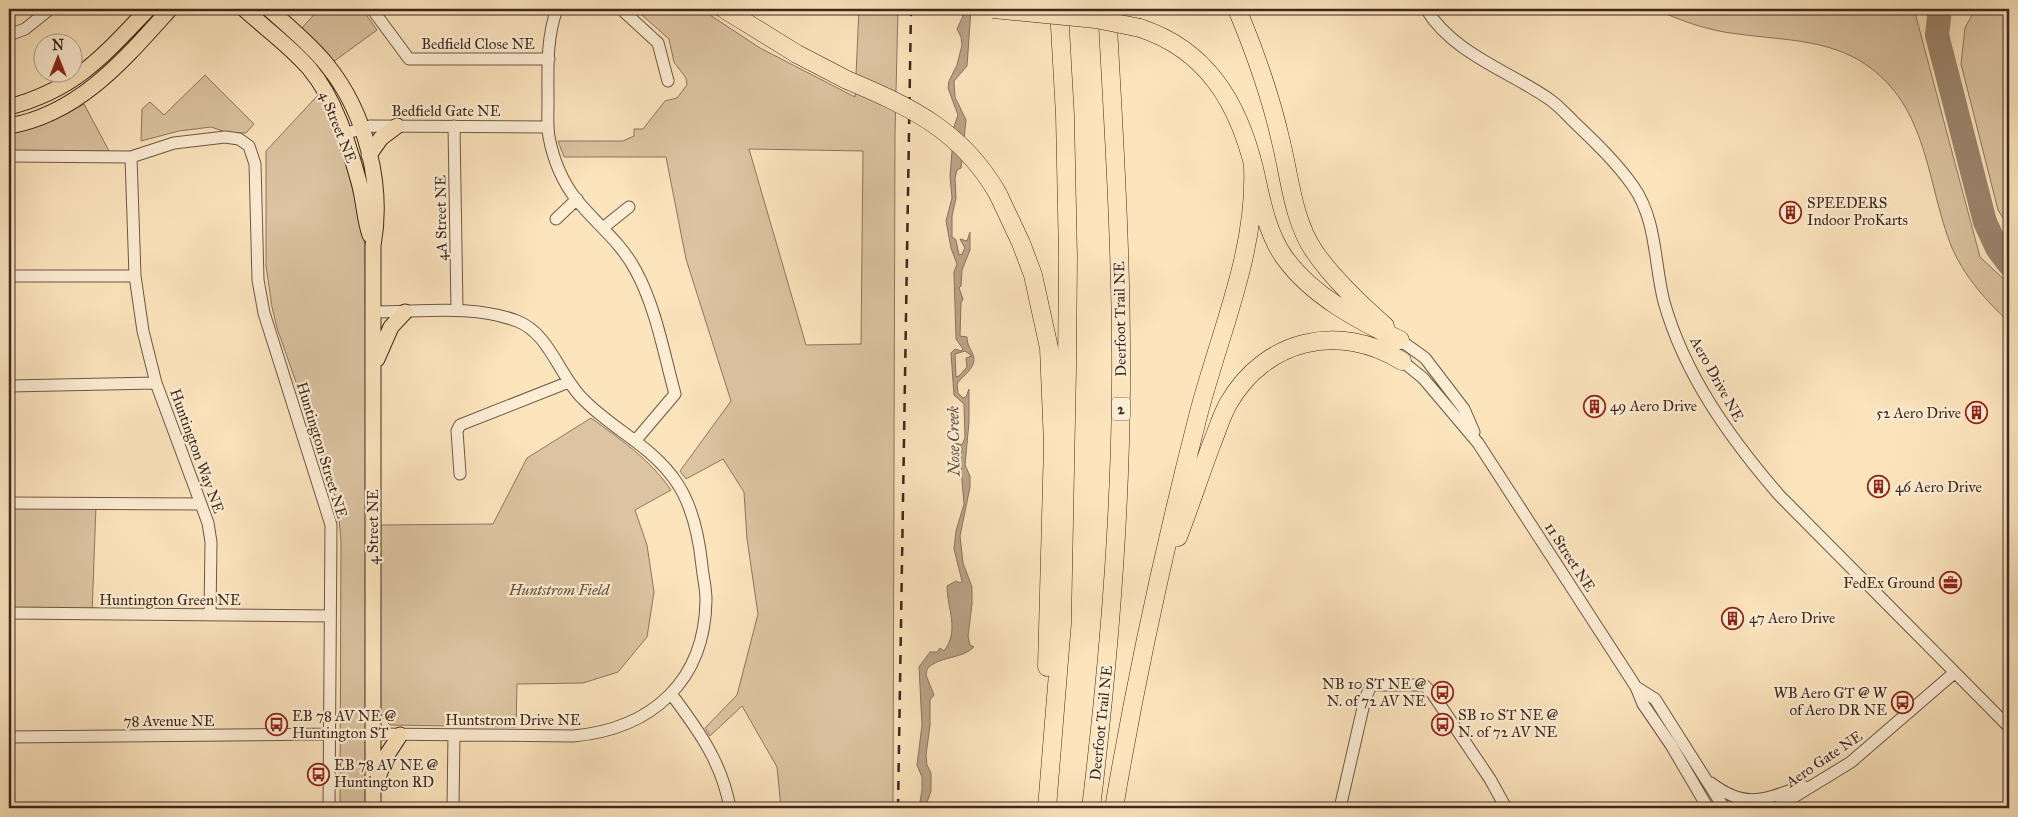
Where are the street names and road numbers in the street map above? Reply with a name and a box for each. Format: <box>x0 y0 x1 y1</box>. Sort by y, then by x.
street label: Bedfield Close NE <box>421 35 535 53</box>
street label: 4 Street NE <box>316 89 361 166</box>
street label: Bedfield Gate NE <box>392 102 501 120</box>
street label: 4A Street NE <box>431 175 451 261</box>
street label: Deerfoot Trail NE <box>1110 261 1130 377</box>
street label: Aero Drive NE <box>1686 333 1748 425</box>
street label: Huntington Street NE <box>293 380 351 521</box>
street label: Huntington Way NE <box>166 386 228 516</box>
road number: 2 <box>1112 398 1130 420</box>
street label: 4 Street NE <box>364 489 382 565</box>
street label: 11 Street NE <box>1541 519 1599 595</box>
street label: Huntington Green NE <box>99 591 241 609</box>
street label: Deerfoot Trail NE <box>1086 664 1116 781</box>
street label: Huntstrom Drive NE <box>445 711 581 729</box>
street label: 78 Avenue NE <box>124 712 215 730</box>
street label: Aero Gate NE <box>1782 727 1866 792</box>

